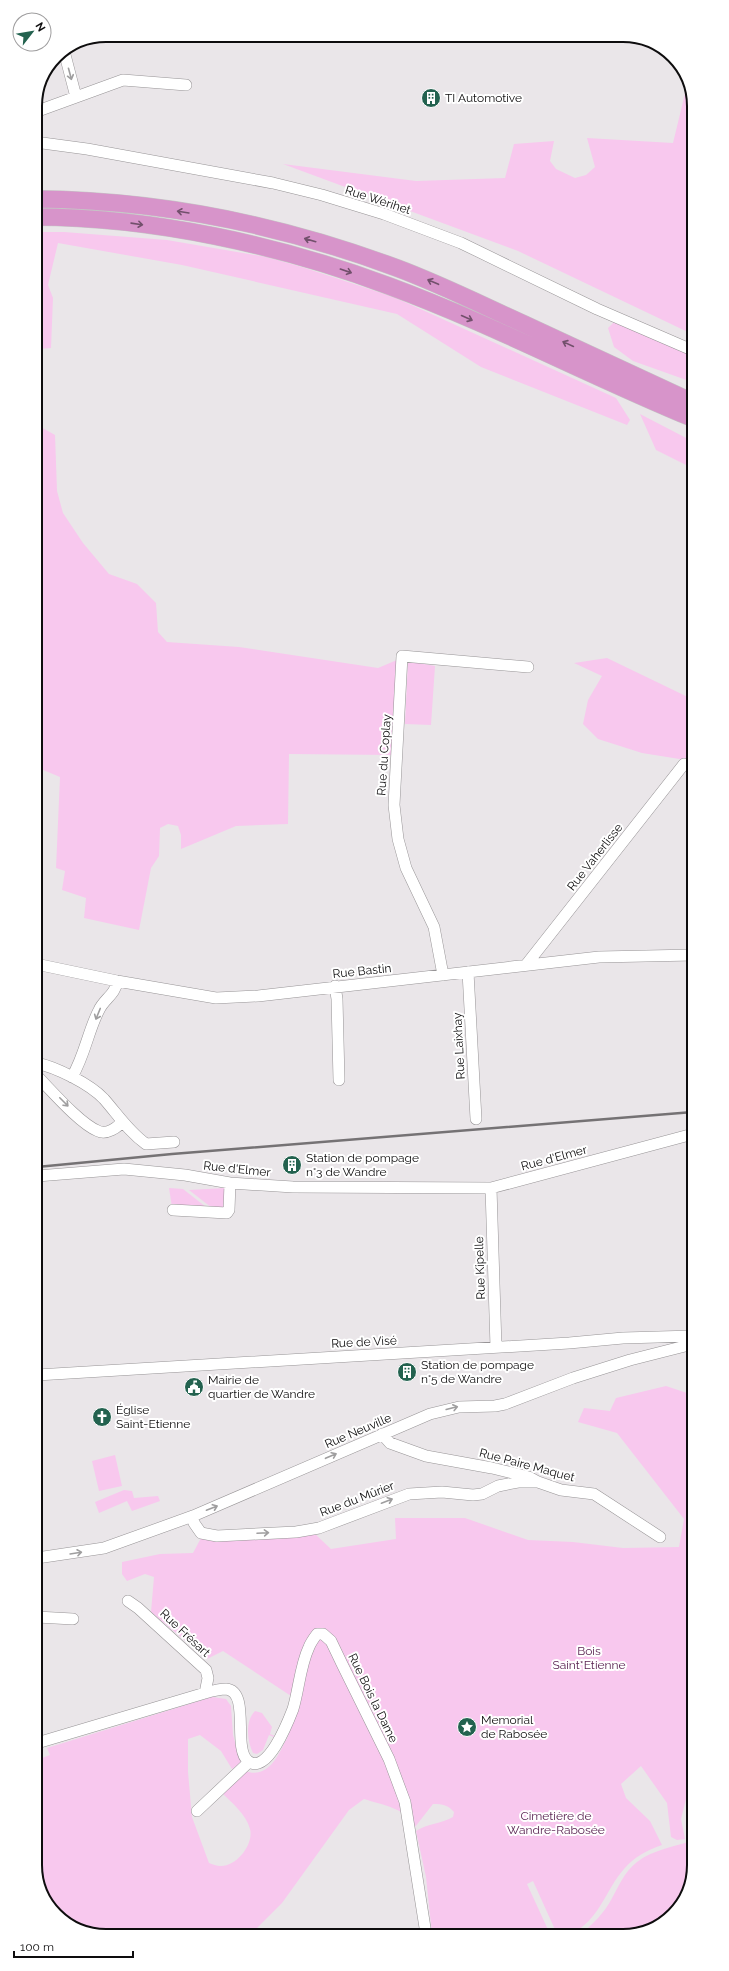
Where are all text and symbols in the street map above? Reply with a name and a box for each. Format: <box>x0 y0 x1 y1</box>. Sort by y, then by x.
north arrow <box>12 12 52 52</box>
text: N <box>32 20 48 34</box>
one-way arrow <box>67 67 74 80</box>
building icon: TI Automotive <box>420 87 442 109</box>
place label: TI Automotive <box>445 91 522 105</box>
street label: Rue Wérihet <box>343 183 413 217</box>
one-way arrow <box>177 208 190 216</box>
one-way arrow <box>130 220 143 228</box>
one-way arrow <box>304 236 317 243</box>
one-way arrow <box>339 268 352 275</box>
one-way arrow <box>427 278 439 286</box>
one-way arrow <box>461 314 473 322</box>
one-way arrow <box>562 340 574 347</box>
street label: Rue du Coplay <box>374 713 394 796</box>
street label: Rue Vaherlisse <box>564 821 626 893</box>
street label: Rue Bastin <box>332 961 392 981</box>
one-way arrow <box>93 1007 101 1019</box>
street label: Rue Laixhay <box>450 1012 468 1080</box>
one-way arrow <box>59 1097 69 1107</box>
street label: Rue d'Elmer <box>520 1142 589 1174</box>
place label: Station de pompage n°3 de Wandre <box>306 1151 419 1179</box>
building icon: Station de pompage n°3 de Wandre <box>281 1154 303 1176</box>
street label: Rue d'Elmer <box>203 1159 272 1180</box>
street label: Rue Kipelle <box>472 1236 488 1300</box>
street label: Rue de Visé <box>331 1333 397 1351</box>
place label: Station de pompage n°5 de Wandre <box>421 1358 534 1386</box>
building icon: Station de pompage n°5 de Wandre <box>396 1361 418 1383</box>
place label: Mairie de quartier de Wandre <box>208 1373 315 1401</box>
public building icon: Mairie de quartier de Wandre <box>183 1376 205 1398</box>
place label: Église Saint-Etienne <box>116 1403 190 1431</box>
one-way arrow <box>445 1404 458 1412</box>
church icon: Église Saint-Etienne <box>91 1406 113 1428</box>
street label: Rue Neuville <box>323 1411 393 1451</box>
street label: Rue Paire Maquet <box>478 1446 576 1484</box>
one-way arrow <box>325 1451 337 1459</box>
street label: Rue du Mûrier <box>318 1478 397 1520</box>
one-way arrow <box>381 1497 393 1505</box>
one-way arrow <box>206 1504 218 1512</box>
one-way arrow <box>256 1530 269 1537</box>
one-way arrow <box>69 1549 82 1557</box>
street label: Rue Frésart <box>157 1606 213 1660</box>
park label: Bois Saint*Etienne <box>552 1644 626 1672</box>
street label: Rue Bois la Dame <box>345 1651 401 1745</box>
place label: Memorial de Rabosée <box>481 1713 547 1741</box>
place icon: Memorial de Rabosée <box>456 1716 478 1738</box>
park label: Cimetière de Wandre-Rabosée <box>507 1809 605 1837</box>
scale bar <box>14 1933 133 1959</box>
text: 100 m <box>20 1940 54 1954</box>

